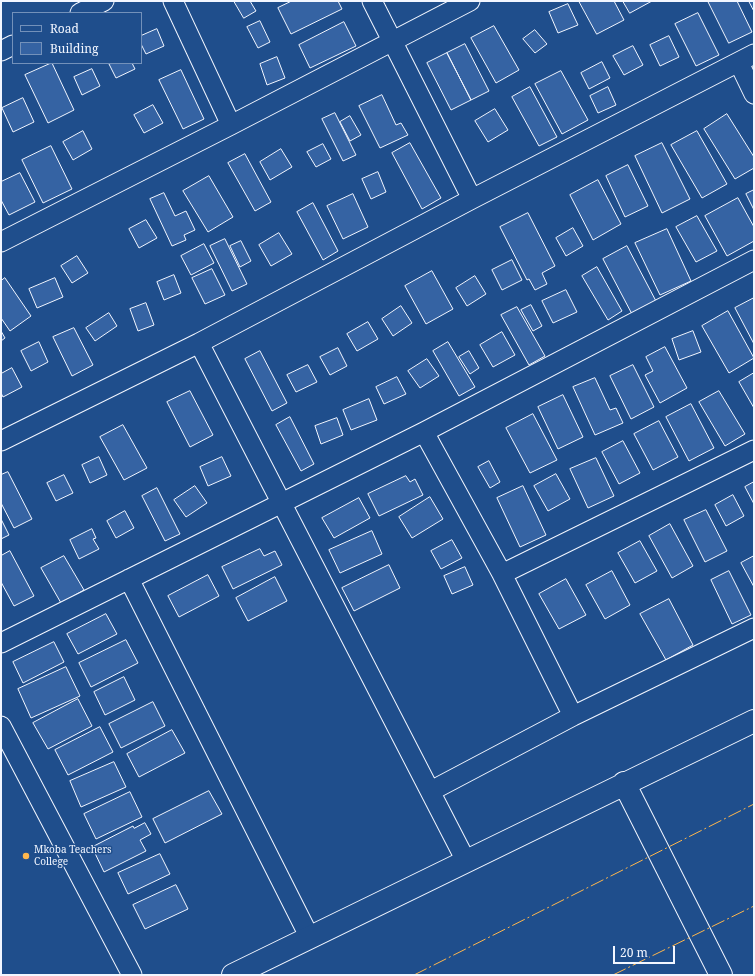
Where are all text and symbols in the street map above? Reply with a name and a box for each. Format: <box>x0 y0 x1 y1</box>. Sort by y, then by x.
legend <box>12 12 142 64</box>
text: Road <box>50 20 79 37</box>
text: Building <box>50 40 98 57</box>
place label: Mkoba Teachers College <box>34 844 112 868</box>
marker: Mkoba Teachers College <box>21 851 31 861</box>
scale bar <box>615 938 677 964</box>
text: 20 m <box>620 944 648 961</box>

